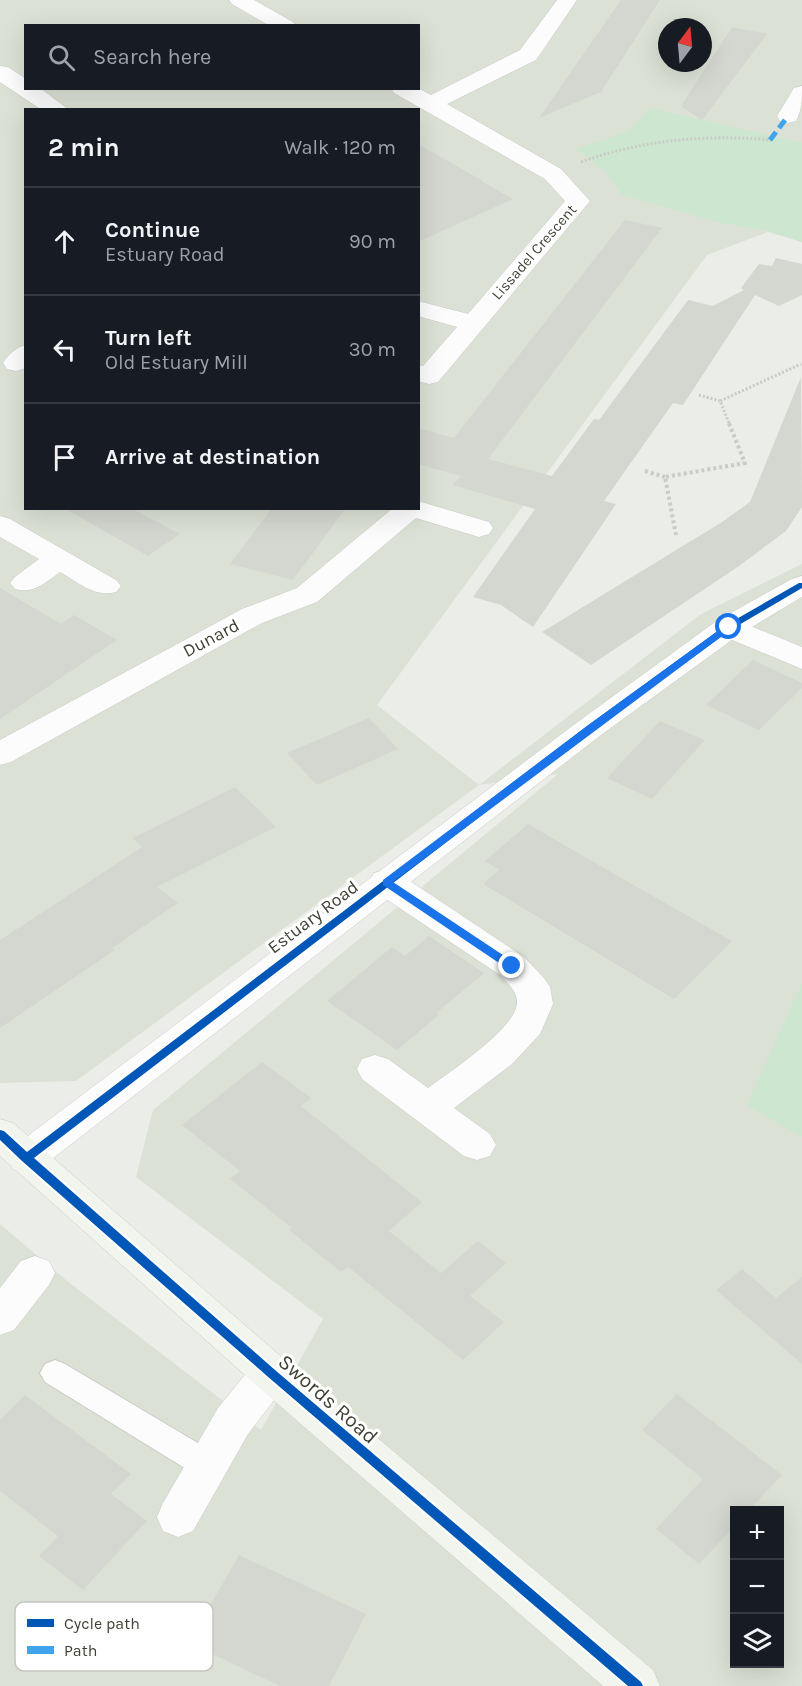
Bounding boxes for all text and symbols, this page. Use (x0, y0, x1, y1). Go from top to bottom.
north arrow (658, 18, 712, 72)
search box (24, 24, 420, 90)
icon: search (45, 41, 78, 74)
text: Search here (93, 44, 211, 70)
text: 2 min (48, 132, 120, 163)
text: Walk · 120 m (284, 136, 396, 159)
street label: Lissadel Crescent (488, 200, 580, 303)
text: Continue (105, 217, 200, 243)
icon: ahead (48, 225, 81, 258)
text: 90 m (349, 230, 396, 253)
text: Estuary Road (105, 243, 225, 266)
text: Turn left (105, 325, 192, 351)
icon: left (48, 333, 81, 366)
text: 30 m (349, 338, 396, 361)
text: Old Estuary Mill (105, 351, 248, 374)
icon: arrive (48, 441, 81, 474)
text: Arrive at destination (105, 444, 320, 470)
route start (715, 613, 741, 639)
street label: Dunard (179, 614, 243, 662)
street label: Estuary Road (263, 876, 363, 958)
route end (498, 952, 524, 978)
street label: Swords Road (273, 1349, 383, 1449)
map controls (730, 1506, 784, 1668)
button: + (730, 1506, 784, 1560)
button: − (730, 1560, 784, 1614)
legend (15, 1602, 213, 1671)
text: Cycle path (64, 1614, 140, 1633)
button: layers (730, 1614, 784, 1668)
text: Path (64, 1641, 97, 1660)

